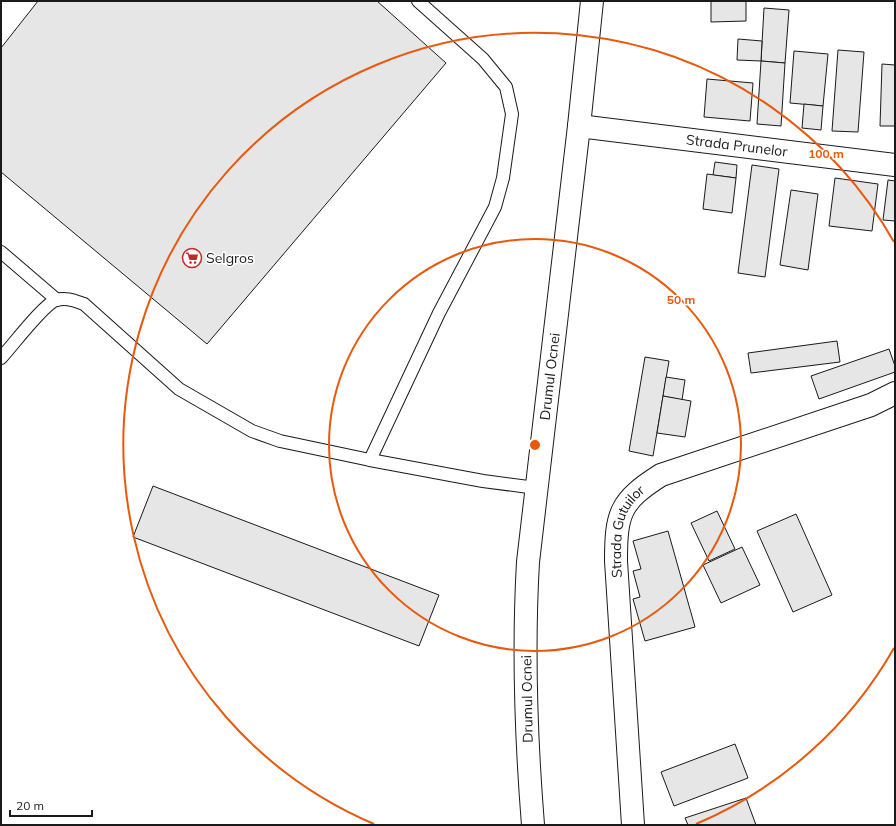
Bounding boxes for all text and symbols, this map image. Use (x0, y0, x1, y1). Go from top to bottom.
street label: Strada Prunelor (685, 130, 789, 161)
text: 100 m (808, 146, 844, 161)
supermarket icon: Selgros (181, 247, 203, 269)
place label: Selgros (206, 249, 254, 267)
text: 50 m (667, 292, 695, 307)
street label: Drumul Ocnei (536, 332, 564, 421)
centre of rings (528, 438, 542, 452)
street label: Strada Gutuilor (607, 480, 649, 578)
street label: Drumul Ocnei (517, 655, 537, 743)
scale bar (10, 792, 92, 818)
text: 20 m (16, 798, 44, 813)

